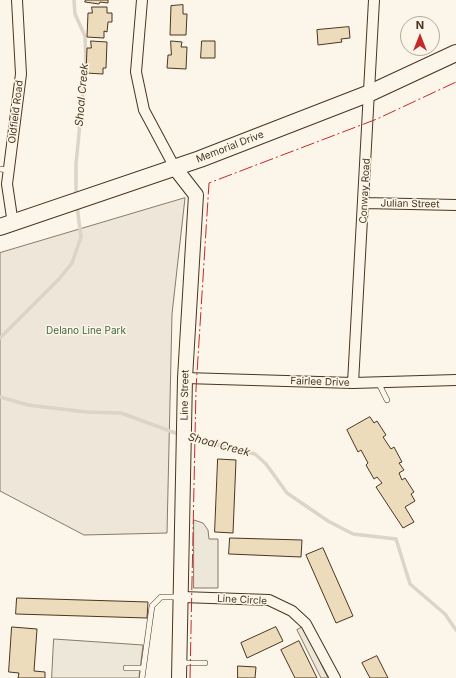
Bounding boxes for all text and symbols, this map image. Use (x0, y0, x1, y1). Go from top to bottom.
north arrow (400, 16, 440, 56)
text: N (416, 18, 424, 32)
water label: Shoal Creek (73, 63, 91, 127)
street label: Oldfield Road (6, 80, 26, 144)
street label: Memorial Drive (194, 129, 266, 165)
street label: Conway Road (357, 158, 373, 224)
street label: Julian Street (380, 197, 440, 211)
park label: Delano Line Park (46, 325, 126, 337)
street label: Line Street (179, 369, 191, 421)
street label: Fairlee Drive (290, 375, 350, 389)
water label: Shoal Creek (187, 430, 251, 460)
street label: Line Circle (217, 593, 267, 607)

